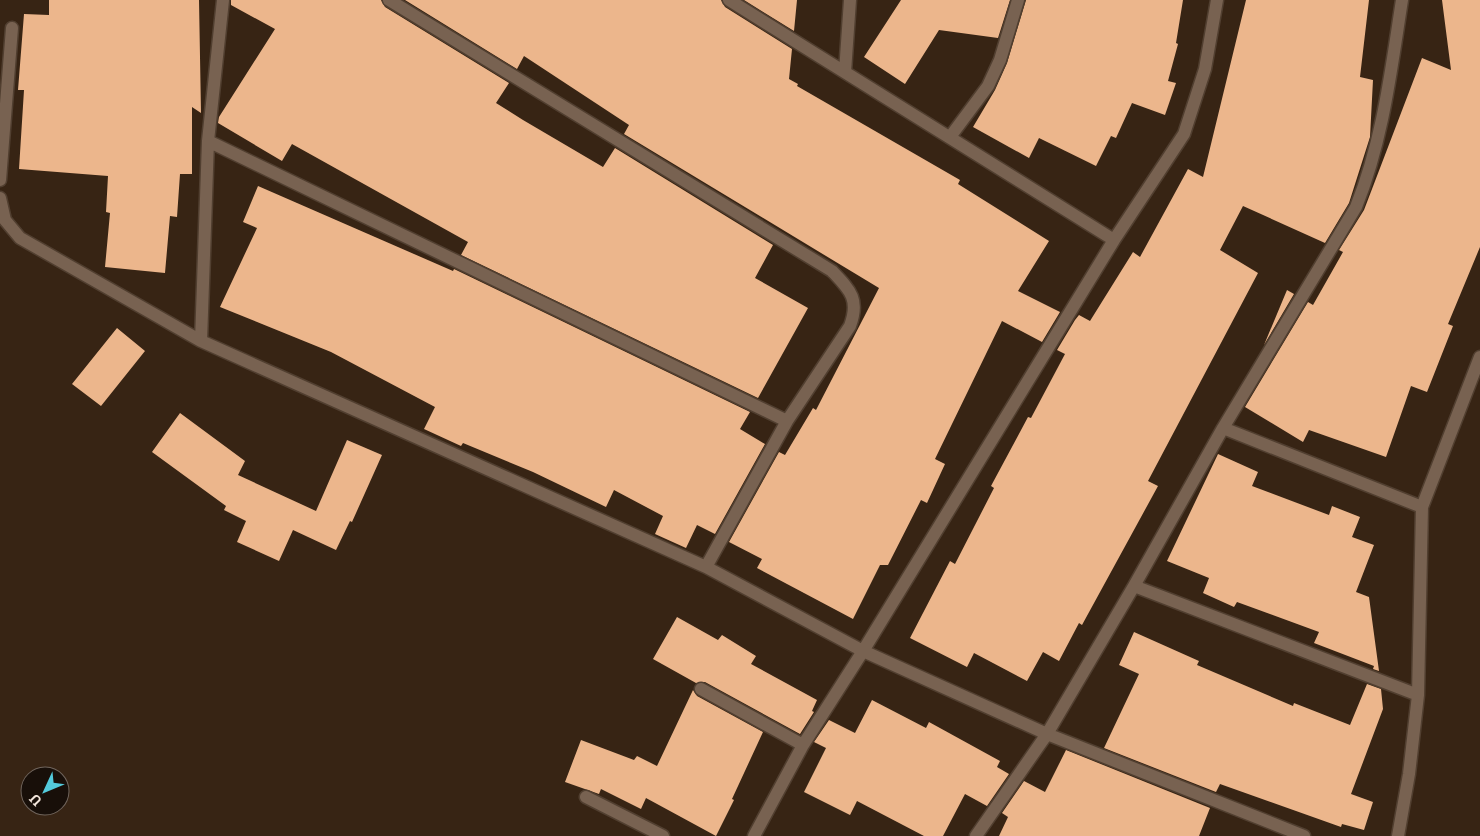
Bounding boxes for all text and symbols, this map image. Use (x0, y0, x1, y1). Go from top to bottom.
north arrow (20, 766, 70, 816)
text: U (26, 790, 46, 809)

